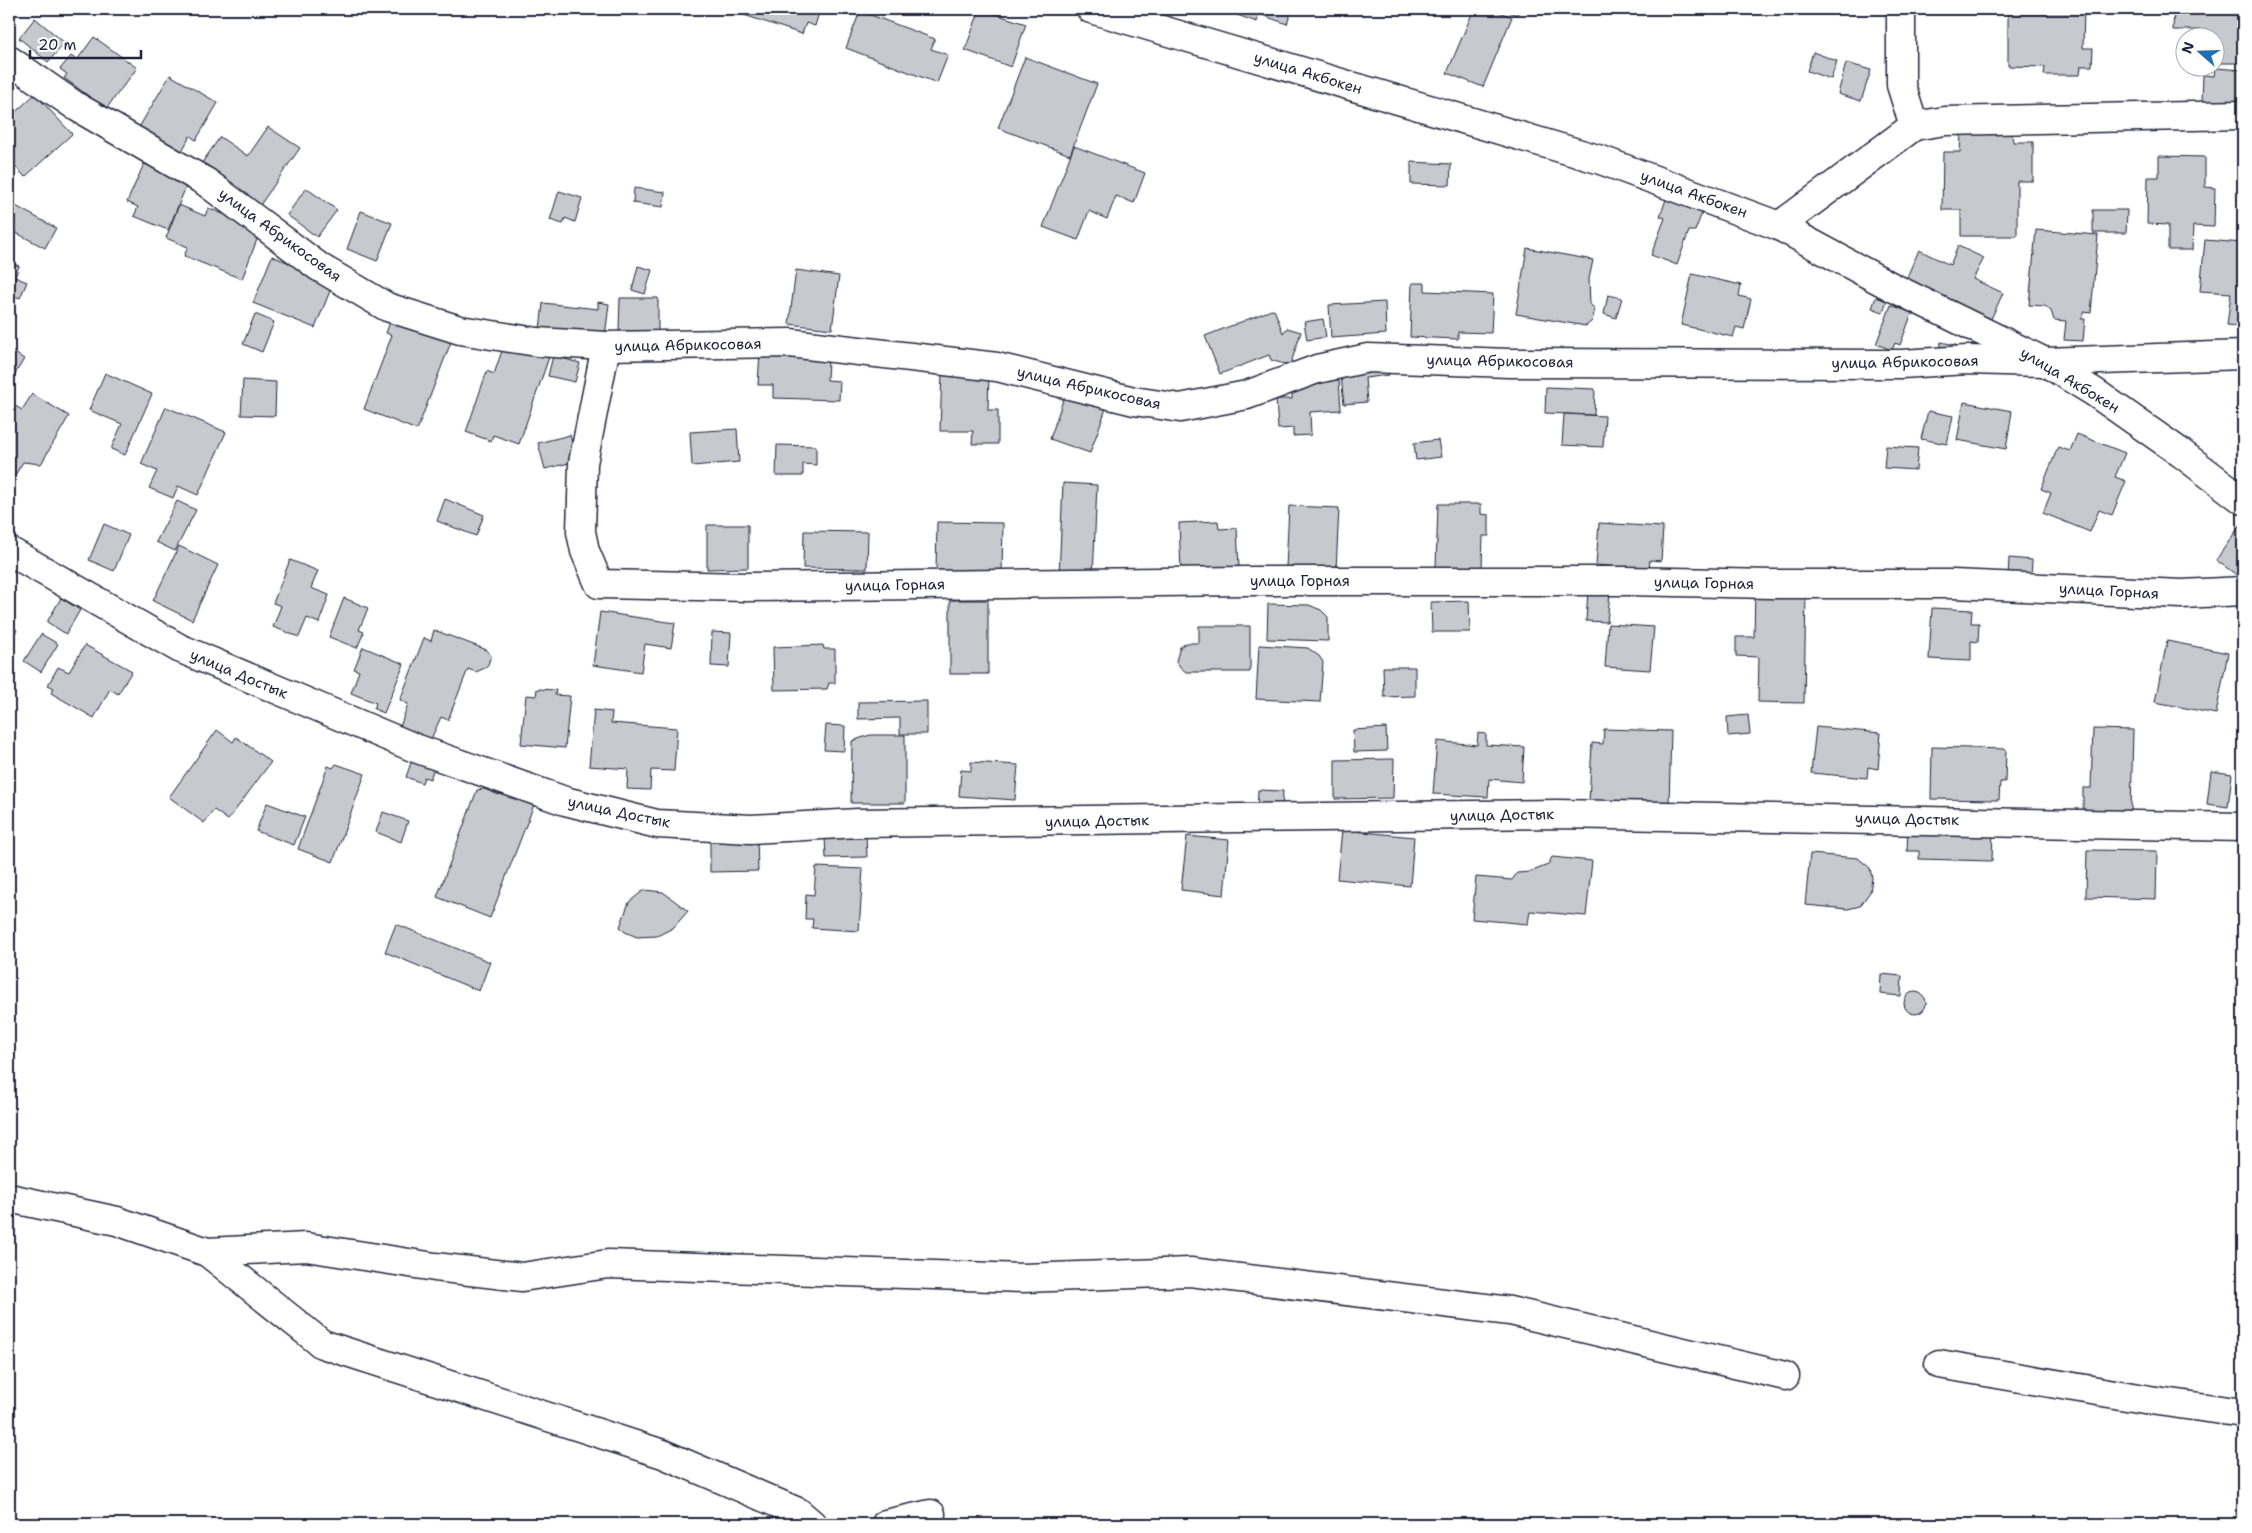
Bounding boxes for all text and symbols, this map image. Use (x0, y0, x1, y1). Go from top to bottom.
scale bar (30, 28, 141, 60)
north arrow (2174, 28, 2224, 78)
text: 20 m (38, 35, 77, 55)
text: N (2177, 39, 2198, 56)
street label: улица Акбокен (1251, 47, 1365, 99)
street label: улица Акбокен (1638, 165, 1750, 223)
street label: улица Абрикосовая (215, 184, 345, 286)
street label: улица Абрикосовая (614, 334, 762, 356)
street label: улица Акбокен (2017, 343, 2123, 417)
street label: улица Абрикосовая (1426, 350, 1574, 372)
street label: улица Абрикосовая (1831, 351, 1979, 373)
street label: улица Абрикосовая (1015, 362, 1163, 414)
street label: улица Горная (1250, 571, 1350, 591)
street label: улица Горная (1654, 572, 1754, 594)
street label: улица Горная (845, 574, 945, 596)
street label: улица Горная (2058, 578, 2160, 604)
street label: улица Достык (187, 644, 291, 704)
street label: улица Достык (566, 791, 672, 833)
street label: улица Достык (1450, 804, 1554, 826)
street label: улица Достык (1855, 808, 1959, 830)
street label: улица Достык (1045, 810, 1149, 832)

